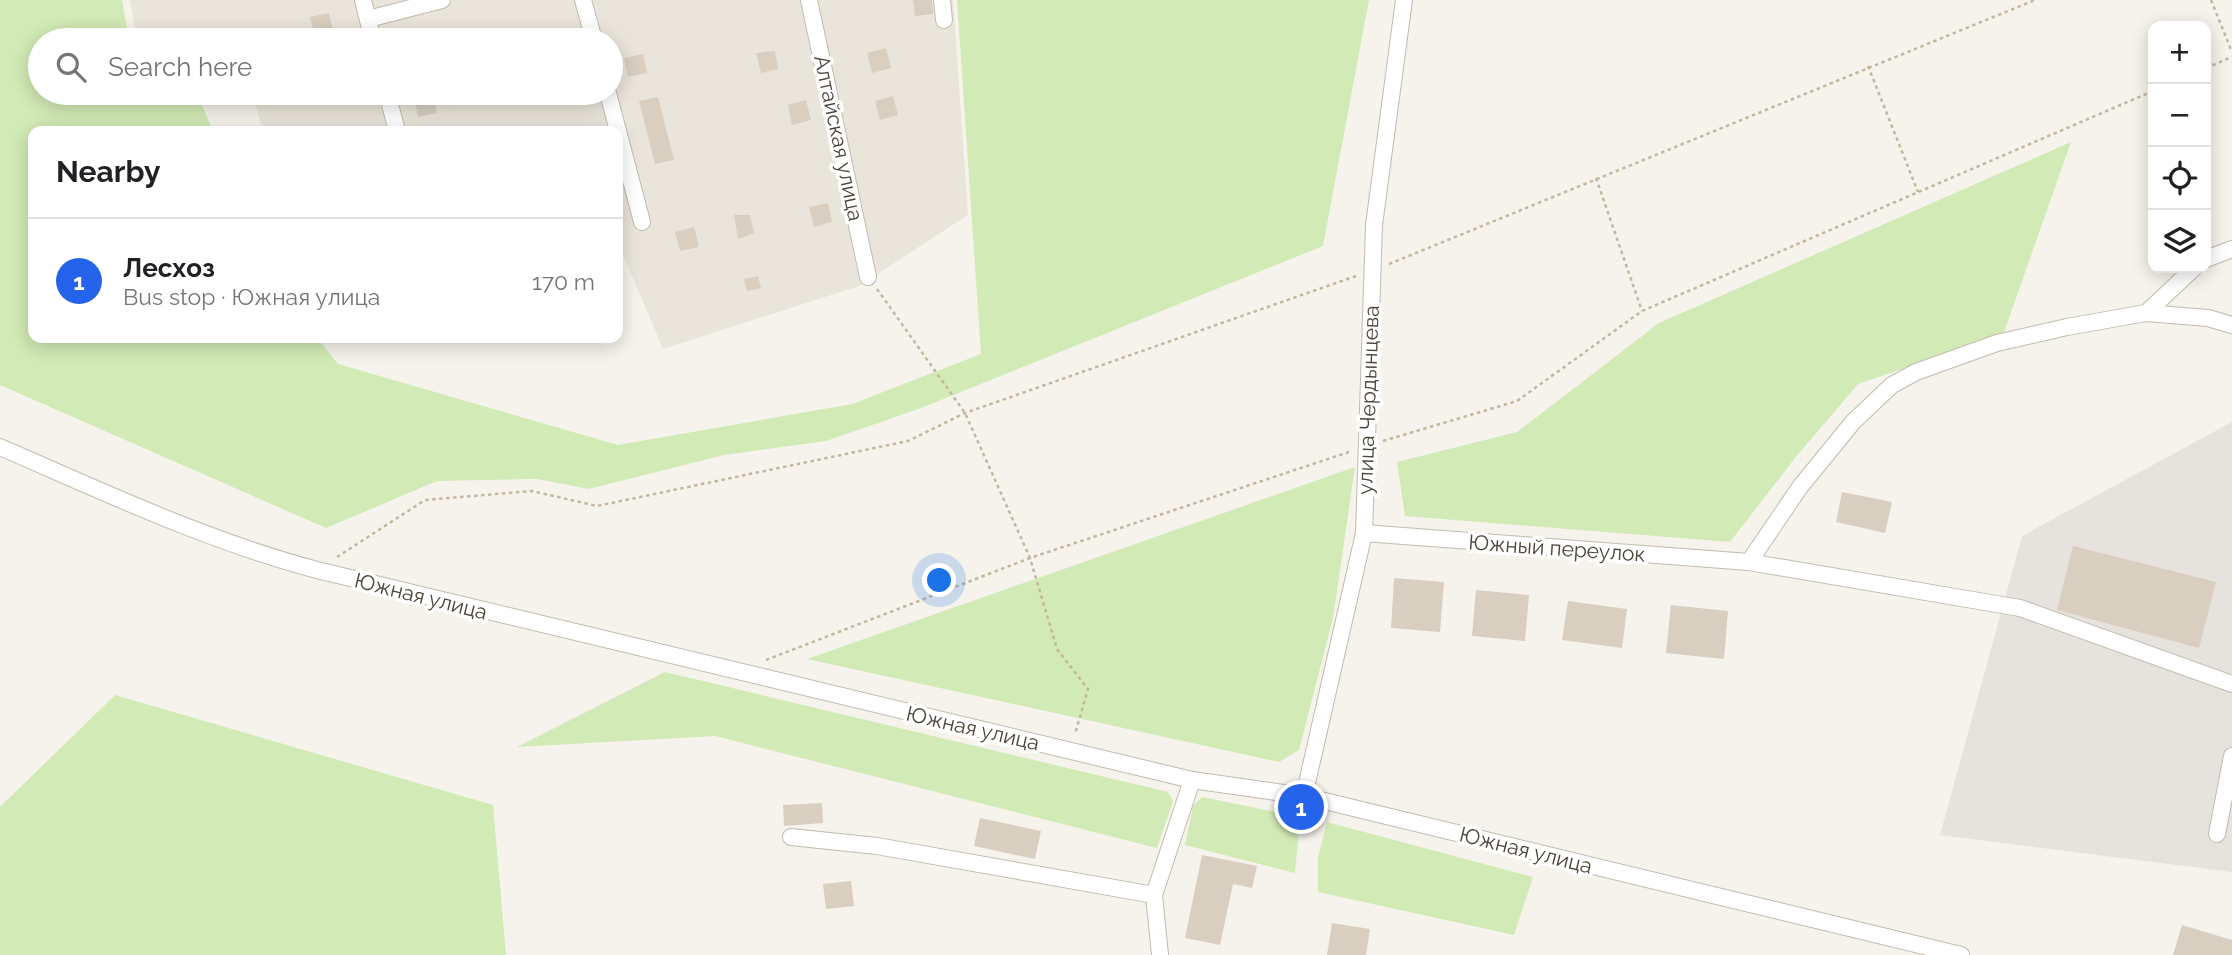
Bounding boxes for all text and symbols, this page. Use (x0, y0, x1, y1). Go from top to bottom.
map controls (2148, 21, 2211, 273)
button: + (2148, 21, 2211, 84)
search box (28, 28, 623, 105)
icon: search (52, 48, 90, 86)
text: Search here (108, 52, 252, 82)
street label: Алтайская улица (809, 53, 869, 223)
button: − (2148, 84, 2211, 147)
button: locate (2148, 147, 2211, 210)
text: Nearby (56, 154, 160, 189)
button: layers (2148, 210, 2211, 273)
text: Лесхоз (123, 253, 215, 283)
text: 1 (73, 268, 85, 295)
text: 170 m (532, 268, 595, 295)
text: Bus stop · Южная улица (123, 283, 380, 310)
street label: улица Чердынцева (1352, 305, 1384, 495)
street label: Южный переулок (1468, 529, 1646, 567)
your location (922, 563, 956, 597)
street label: Южная улица (352, 567, 490, 625)
street label: Южная улица (904, 701, 1042, 755)
pin: 1 (1278, 781, 1324, 833)
street label: Южная улица (1457, 821, 1595, 879)

